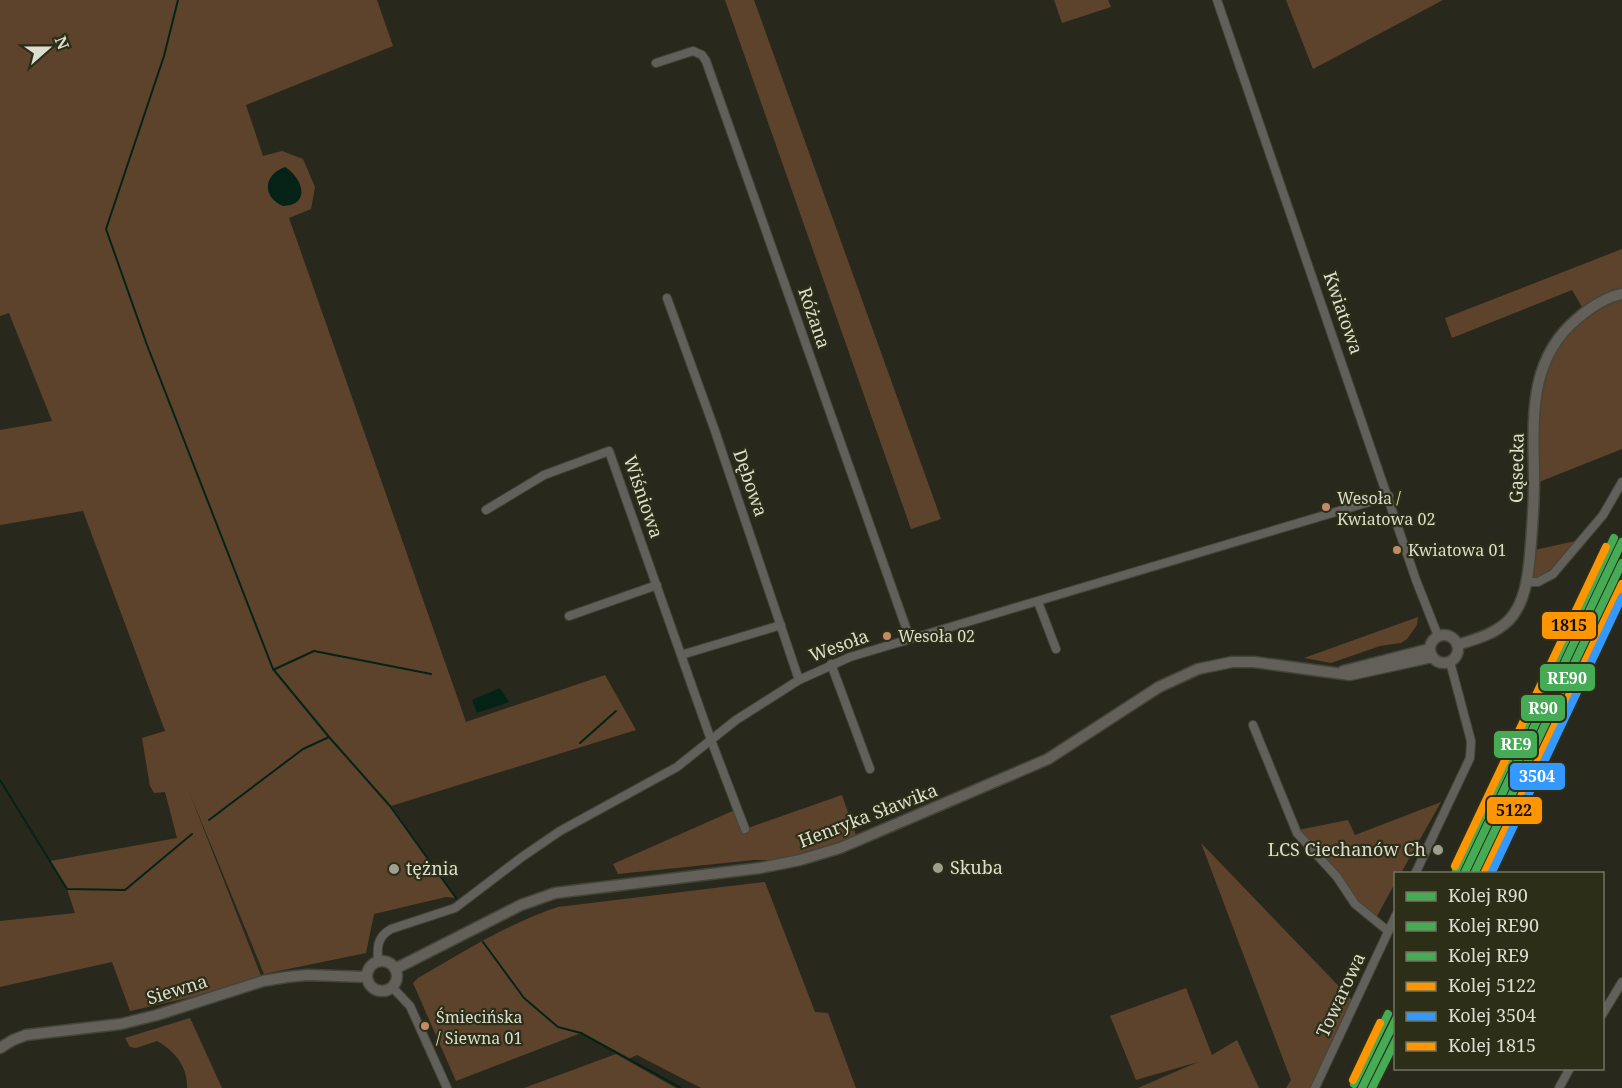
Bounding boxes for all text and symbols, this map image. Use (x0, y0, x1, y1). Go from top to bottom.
north arrow (18, 18, 78, 78)
text: N (49, 33, 75, 53)
street label: Kwiatowa (1319, 268, 1369, 357)
street label: Różana (793, 284, 837, 351)
street label: Gąsecka (1503, 433, 1529, 503)
street label: Dębowa (728, 446, 774, 520)
street label: Wiśniowa (619, 452, 669, 541)
place label: Wesoła / Kwiatowa 02 (1337, 487, 1435, 530)
marker: Wesoła / Kwiatowa 02 (1320, 501, 1332, 513)
place label: Kwiatowa 01 (1408, 539, 1506, 561)
marker: Kwiatowa 01 (1391, 544, 1403, 556)
line badge: 1815 (1541, 611, 1597, 640)
text: 1815 (1551, 614, 1587, 636)
street label: Wesoła (805, 623, 872, 667)
place label: Wesoła 02 (898, 625, 975, 647)
marker: Wesoła 02 (881, 630, 893, 642)
line badge: RE90 (1539, 663, 1596, 692)
text: RE90 (1547, 667, 1587, 689)
line badge: R90 (1520, 694, 1566, 722)
text: R90 (1528, 697, 1558, 719)
line badge: RE9 (1493, 730, 1538, 759)
text: RE9 (1501, 733, 1531, 755)
line badge: 3504 (1509, 762, 1566, 791)
text: 3504 (1519, 765, 1555, 787)
street label: Henryka Sławika (795, 777, 941, 853)
line badge: 5122 (1486, 796, 1543, 825)
text: 5122 (1496, 799, 1532, 821)
place label: LCS Ciechanów Ch (1268, 837, 1426, 861)
marker: LCS Ciechanów Ch (1431, 843, 1445, 857)
place label: Skuba (950, 855, 1003, 879)
place label: tężnia (406, 856, 459, 880)
marker: Skuba (931, 861, 945, 875)
marker: tężnia (387, 862, 401, 876)
legend (1394, 872, 1604, 1070)
text: Kolej R90 (1448, 883, 1528, 907)
text: Kolej RE90 (1448, 913, 1539, 937)
text: Kolej RE9 (1448, 943, 1529, 967)
street label: Towarowa (1310, 948, 1370, 1041)
street label: Siewna (143, 968, 210, 1010)
text: Kolej 5122 (1448, 973, 1536, 997)
text: Kolej 3504 (1448, 1003, 1536, 1027)
place label: Śmiecińska / Siewna 01 (436, 1006, 522, 1049)
marker: Śmiecińska / Siewna 01 (419, 1020, 431, 1032)
text: Kolej 1815 (1448, 1033, 1536, 1057)

